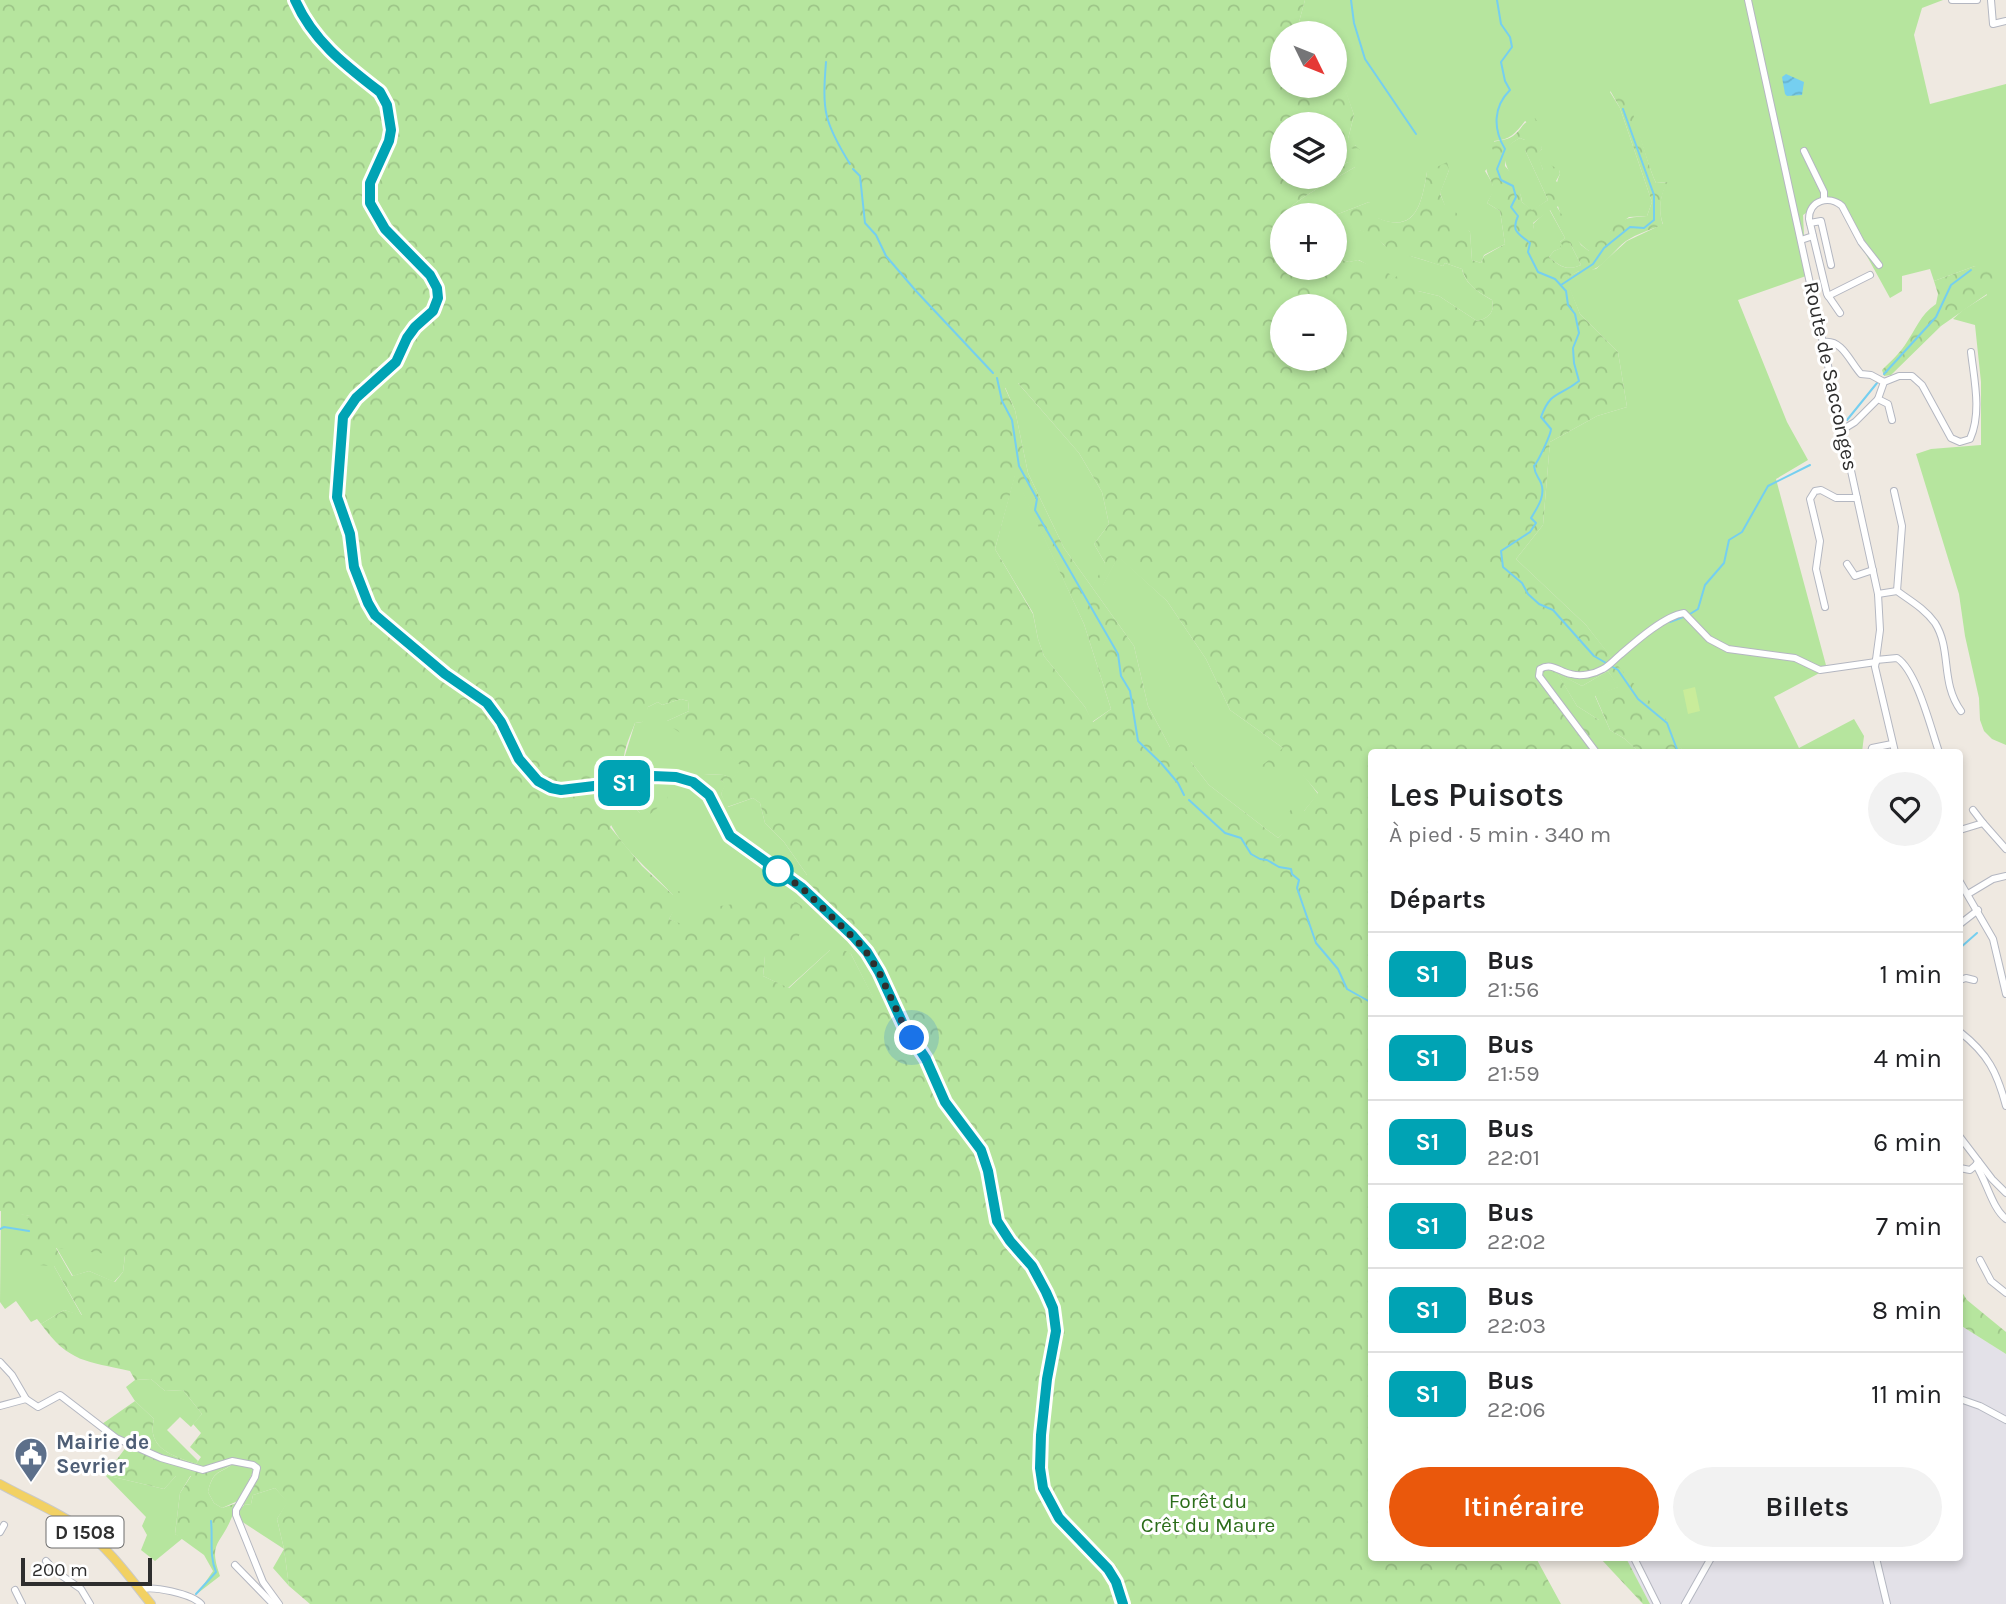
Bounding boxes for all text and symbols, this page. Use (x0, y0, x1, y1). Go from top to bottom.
north arrow (1270, 21, 1348, 98)
map controls (1270, 21, 1347, 371)
button: layers (1270, 112, 1347, 189)
button: + (1270, 203, 1347, 280)
street label: Route de Sacconges (1799, 279, 1863, 473)
button: − (1270, 294, 1347, 371)
line badge: S1 (592, 760, 656, 806)
text: S1 (612, 769, 636, 797)
button: heart (1868, 772, 1942, 846)
text: Les Puisots (1389, 776, 1564, 814)
text: À pied · 5 min · 340 m (1389, 821, 1611, 848)
unlabelled marker (763, 856, 793, 886)
text: Départs (1389, 884, 1486, 915)
text: Bus (1487, 945, 1534, 976)
text: 1 min (1879, 959, 1942, 990)
text: S1 (1416, 960, 1439, 988)
text: 21:56 (1487, 976, 1539, 1003)
your location (894, 1020, 929, 1055)
text: Bus (1487, 1029, 1534, 1060)
text: 4 min (1874, 1043, 1942, 1074)
text: S1 (1416, 1044, 1439, 1072)
text: 21:59 (1487, 1060, 1540, 1087)
text: Bus (1487, 1113, 1534, 1144)
text: 6 min (1873, 1127, 1942, 1158)
text: S1 (1416, 1128, 1439, 1156)
text: 22:01 (1487, 1144, 1540, 1171)
text: Bus (1487, 1197, 1534, 1228)
text: 7 min (1876, 1211, 1942, 1242)
text: S1 (1416, 1212, 1439, 1240)
text: 22:02 (1487, 1228, 1546, 1255)
text: Bus (1487, 1281, 1534, 1312)
text: 8 min (1872, 1295, 1942, 1326)
text: S1 (1416, 1296, 1439, 1324)
text: 22:03 (1487, 1312, 1546, 1339)
text: Bus (1487, 1365, 1534, 1396)
text: 11 min (1871, 1379, 1942, 1410)
text: S1 (1416, 1380, 1439, 1408)
text: 22:06 (1487, 1396, 1546, 1423)
place label: Mairie de Sevrier (56, 1430, 149, 1478)
public building icon: Mairie de Sevrier (12, 1435, 50, 1484)
button: Itinéraire (1389, 1467, 1659, 1547)
button: Billets (1673, 1467, 1942, 1547)
park label: Forêt du Crêt du Maure (1141, 1489, 1275, 1537)
road number: D 1508 (46, 1516, 124, 1548)
scale bar (21, 1555, 152, 1587)
text: 200 m (32, 1559, 88, 1581)

